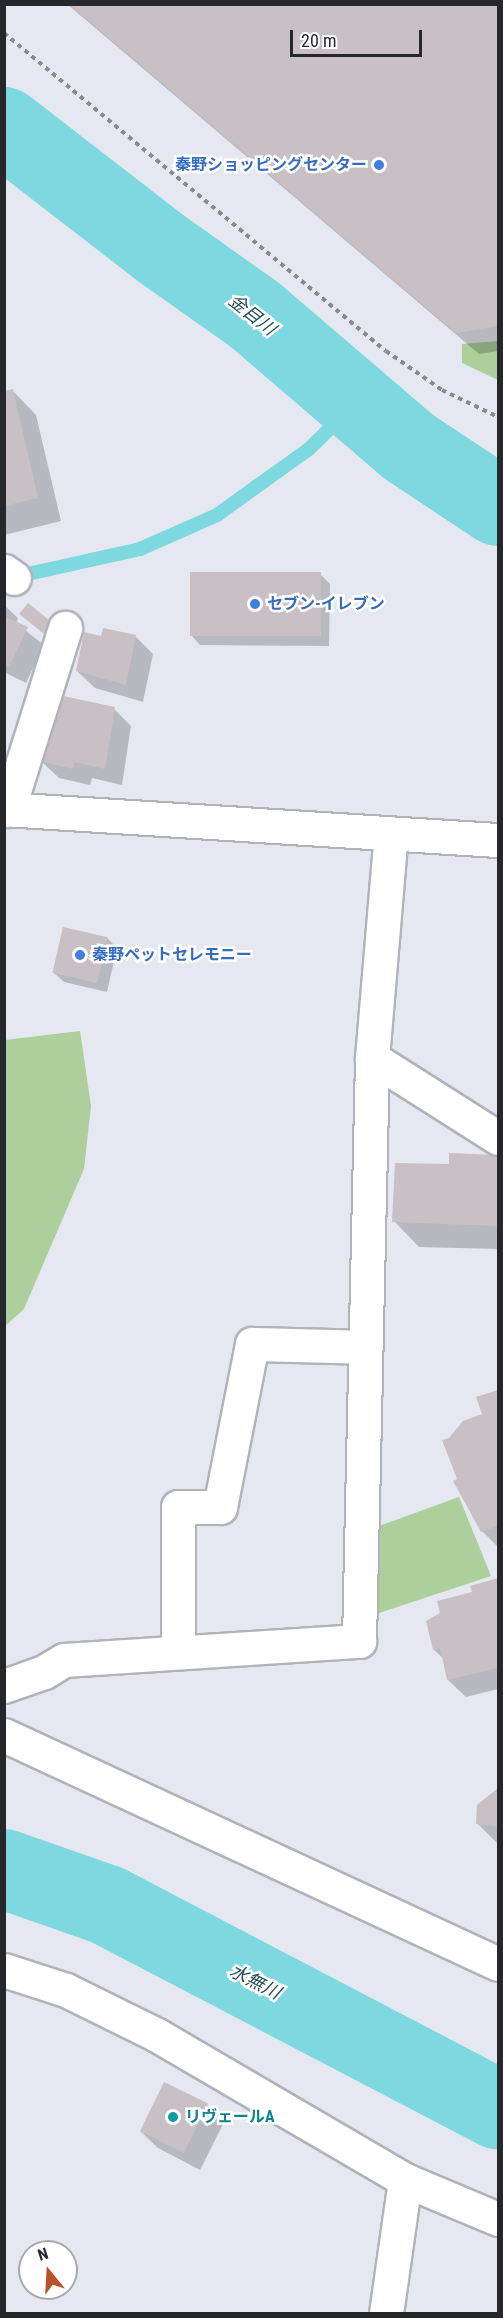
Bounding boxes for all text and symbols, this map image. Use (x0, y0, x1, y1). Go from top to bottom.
scale bar (293, 18, 425, 56)
text: 20 m (301, 30, 336, 51)
place label: 秦野ショッピングセンター (175, 155, 367, 175)
marker: 秦野ショッピングセンター (372, 158, 386, 172)
water label: 金目川 (224, 290, 280, 340)
place label: セブン-イレブン (267, 594, 385, 614)
marker: セブン-イレブン (248, 597, 262, 611)
place label: 秦野ペットセレモニー (92, 945, 252, 965)
marker: 秦野ペットセレモニー (73, 948, 87, 962)
water label: 水無川 (226, 1960, 284, 2004)
place label: リヴェールA (185, 2107, 275, 2127)
marker: リヴェールA (166, 2110, 180, 2124)
north arrow (18, 2240, 78, 2300)
text: N (35, 2244, 50, 2265)

